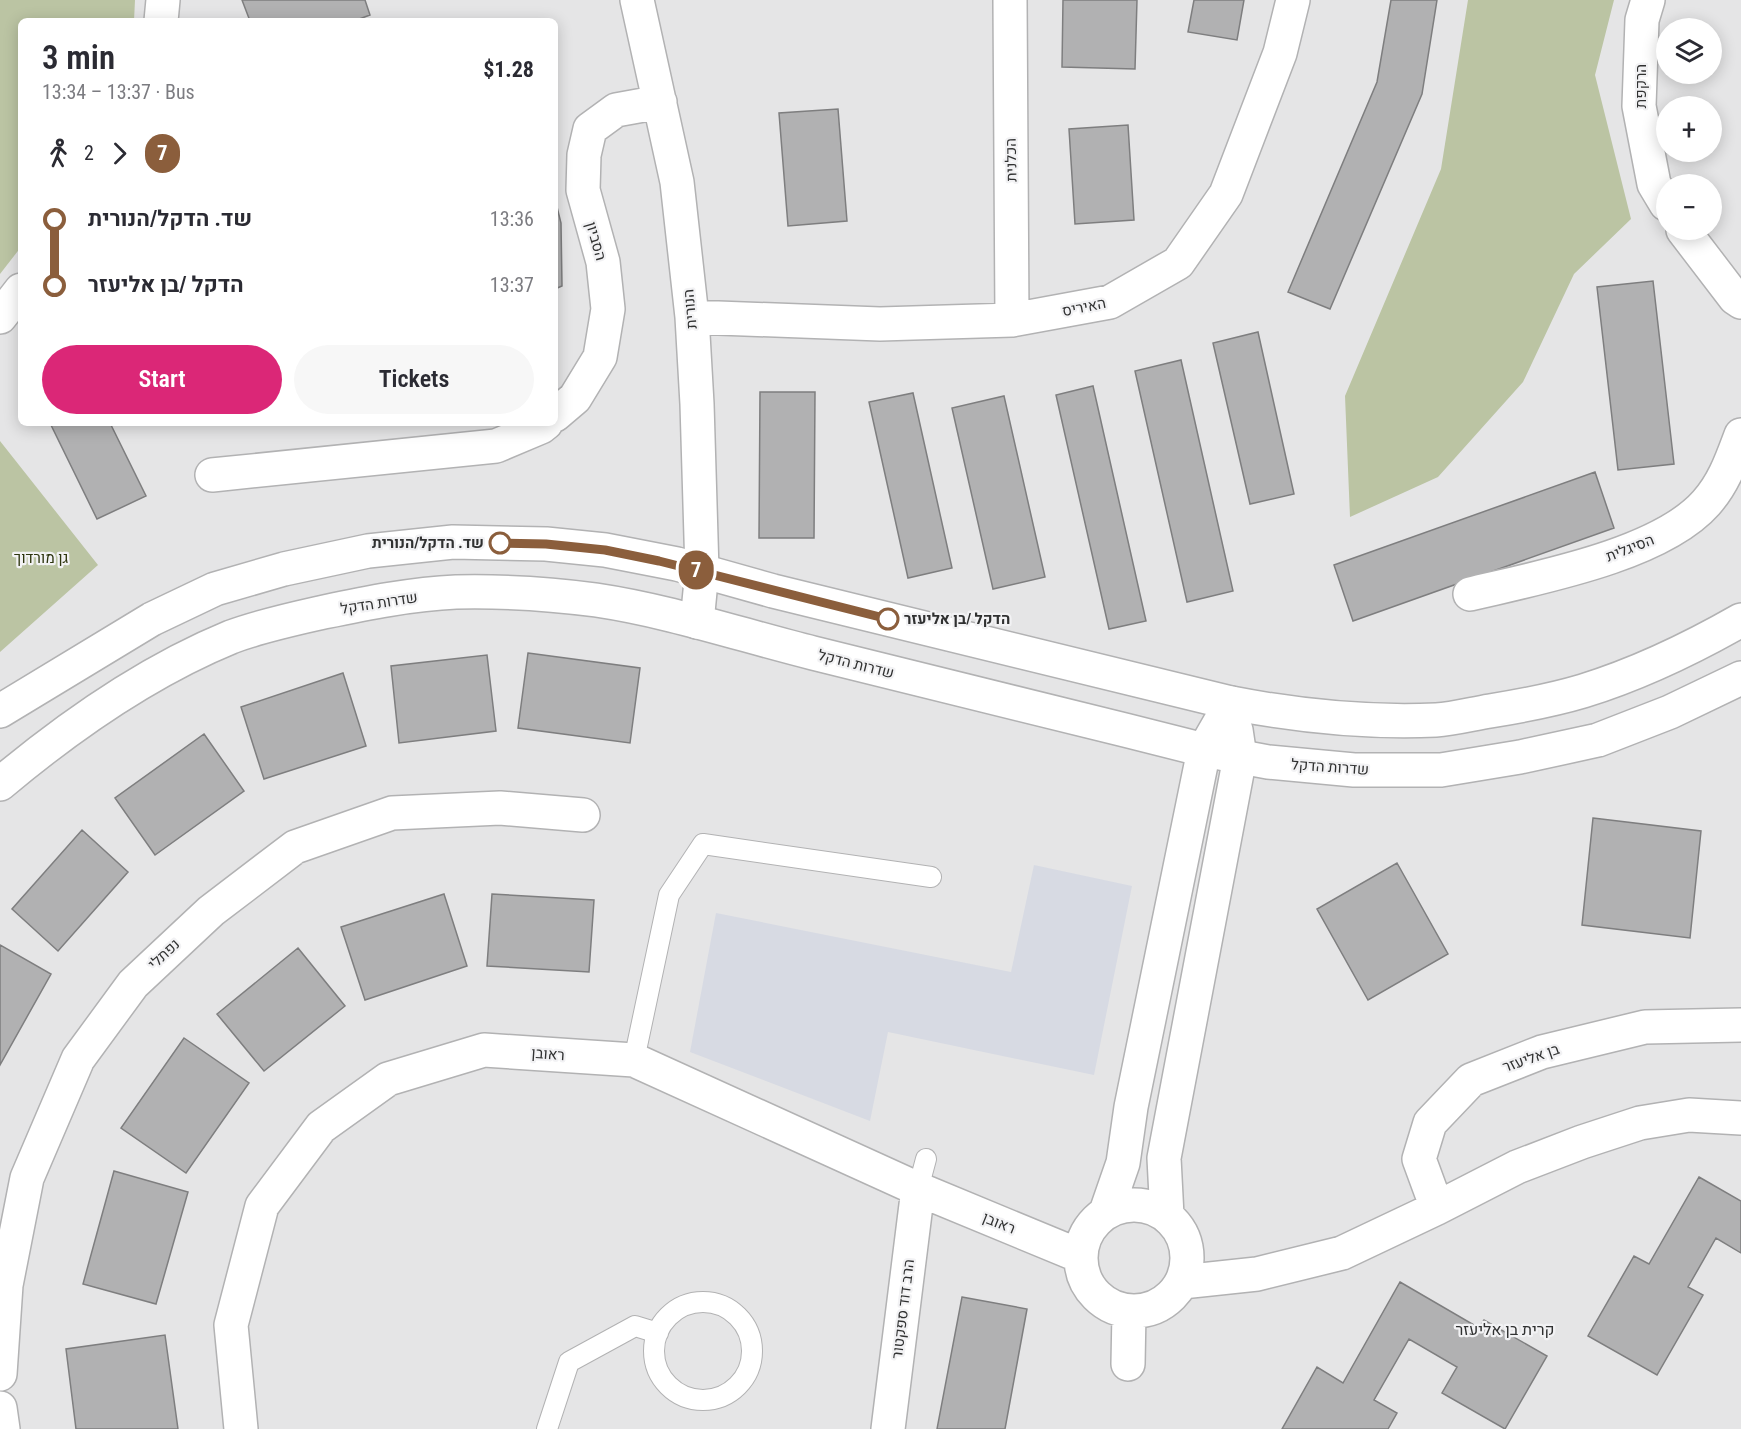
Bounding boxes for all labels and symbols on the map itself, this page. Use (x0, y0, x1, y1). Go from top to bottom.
street label: הרקפת (1632, 64, 1650, 108)
street label: הכלנית (1002, 138, 1020, 182)
street label: הסביון (582, 220, 610, 262)
street label: הנורית (679, 288, 701, 330)
street label: האיריס (1060, 294, 1108, 320)
street label: הסיגלית (1603, 531, 1657, 565)
marker: שד. הדקל/הנורית (489, 532, 511, 554)
place label: שד. הדקל/הנורית (372, 534, 484, 552)
park label: גן מורדוך (14, 549, 68, 567)
line badge: 7 (676, 550, 716, 590)
street label: שדרות הדקל (339, 588, 419, 618)
marker: הדקל /בן אליעזר (877, 608, 899, 630)
place label: הדקל /בן אליעזר (904, 610, 1010, 628)
street label: שדרות הדקל (816, 646, 896, 682)
street label: שדרות הדקל (1290, 755, 1370, 779)
street label: נפתלי (145, 935, 183, 973)
street label: בן אליעזר (1500, 1040, 1562, 1076)
street label: ראובן (531, 1044, 565, 1064)
street label: ראובן (980, 1208, 1018, 1238)
street label: הרב דוד ספקטור (888, 1258, 918, 1360)
district label: קרית בן אליעזר (1455, 1320, 1555, 1339)

